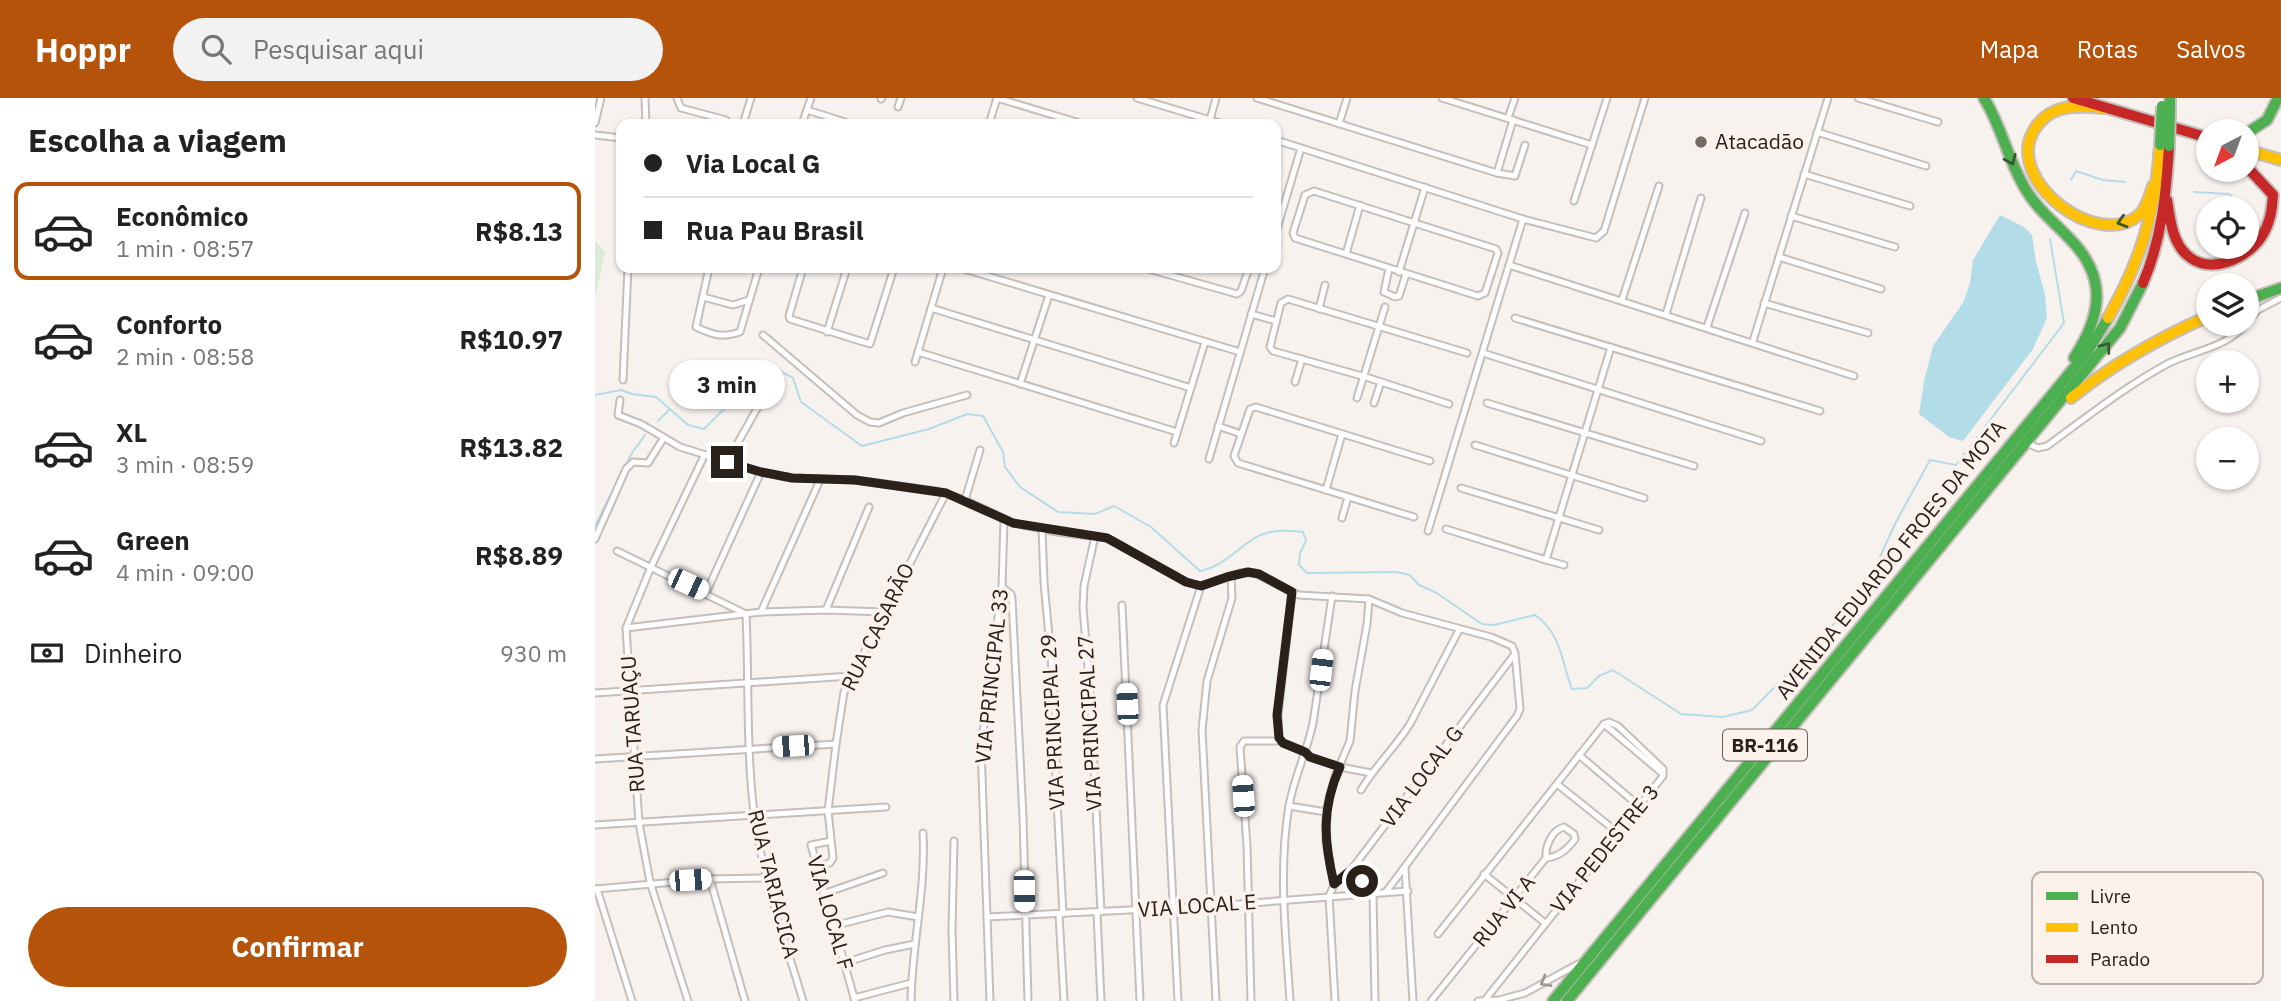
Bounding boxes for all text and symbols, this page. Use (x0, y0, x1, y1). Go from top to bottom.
search box (173, 18, 663, 81)
text: Hoppr (35, 28, 131, 71)
icon: search (197, 30, 235, 68)
text: Pesquisar aqui (253, 32, 424, 66)
text: Mapa (1980, 33, 2039, 65)
text: Rotas (2077, 33, 2138, 65)
text: Salvos (2176, 33, 2246, 65)
text: Escolha a viagem (28, 119, 287, 161)
north arrow (2196, 119, 2259, 182)
map controls (2196, 119, 2259, 490)
place label: Atacadão (1715, 127, 1804, 155)
marker: Atacadão (1693, 134, 1709, 150)
text: Via Local G (686, 146, 820, 180)
one-way arrow (2003, 153, 2017, 166)
button: locate (2196, 196, 2259, 259)
text: Econômico (116, 199, 248, 233)
icon: car (32, 200, 95, 263)
text: Rua Pau Brasil (686, 213, 864, 247)
text: R$8.13 (475, 214, 563, 248)
one-way arrow (2116, 214, 2128, 229)
text: 1 min · 08:57 (116, 233, 254, 263)
button: layers (2196, 273, 2259, 336)
text: Conforto (116, 307, 222, 341)
icon: car (32, 308, 95, 371)
text: R$10.97 (459, 322, 563, 356)
text: 2 min · 08:58 (116, 341, 254, 371)
one-way arrow (2098, 342, 2111, 354)
button: + (2196, 350, 2259, 413)
callout: 3 min (669, 360, 785, 410)
text: 3 min (697, 369, 757, 399)
street label: AVENIDA EDUARDO FROES DA MOTA (1769, 414, 2012, 705)
text: XL (116, 415, 147, 449)
icon: car (32, 416, 95, 479)
button: − (2196, 427, 2259, 490)
text: R$13.82 (459, 430, 563, 464)
route end (711, 446, 743, 478)
text: 3 min · 08:59 (116, 449, 254, 479)
text: Green (116, 523, 190, 557)
icon: car (32, 524, 95, 587)
text: R$8.89 (475, 538, 563, 572)
text: 4 min · 09:00 (116, 557, 254, 587)
street label: RUA CASARÃO (834, 558, 920, 695)
car (665, 566, 712, 602)
street label: VIA PRINCIPAL 33 (968, 587, 1014, 765)
street label: VIA PRINCIPAL 29 (1033, 633, 1071, 811)
icon: cash (28, 634, 66, 672)
street label: VIA PRINCIPAL 27 (1070, 634, 1108, 812)
text: Dinheiro (84, 636, 182, 670)
text: 930 m (500, 638, 567, 668)
car (1309, 648, 1334, 692)
street label: RUA TARUAÇU (613, 655, 651, 794)
car (1116, 682, 1139, 726)
street label: VIA LOCAL G (1374, 720, 1469, 833)
road number: BR-116 (1723, 730, 1807, 760)
car (772, 734, 815, 758)
car (1232, 774, 1255, 818)
street label: VIA PEDESTRE 3 (1544, 778, 1665, 919)
street label: RUA TARIACICA (742, 806, 806, 961)
street label: VIA LOCAL F (801, 852, 861, 973)
route start (1346, 865, 1378, 897)
car (669, 868, 712, 892)
street label: RUA VI A (1466, 868, 1541, 952)
car (1014, 870, 1035, 912)
legend (2032, 872, 2263, 984)
text: Livre (2090, 884, 2131, 908)
street label: VIA LOCAL E (1137, 887, 1257, 923)
button: Confirmar (28, 907, 567, 987)
text: Lento (2090, 915, 2138, 939)
text: Parado (2090, 947, 2150, 971)
one-way arrow (1540, 974, 1553, 987)

